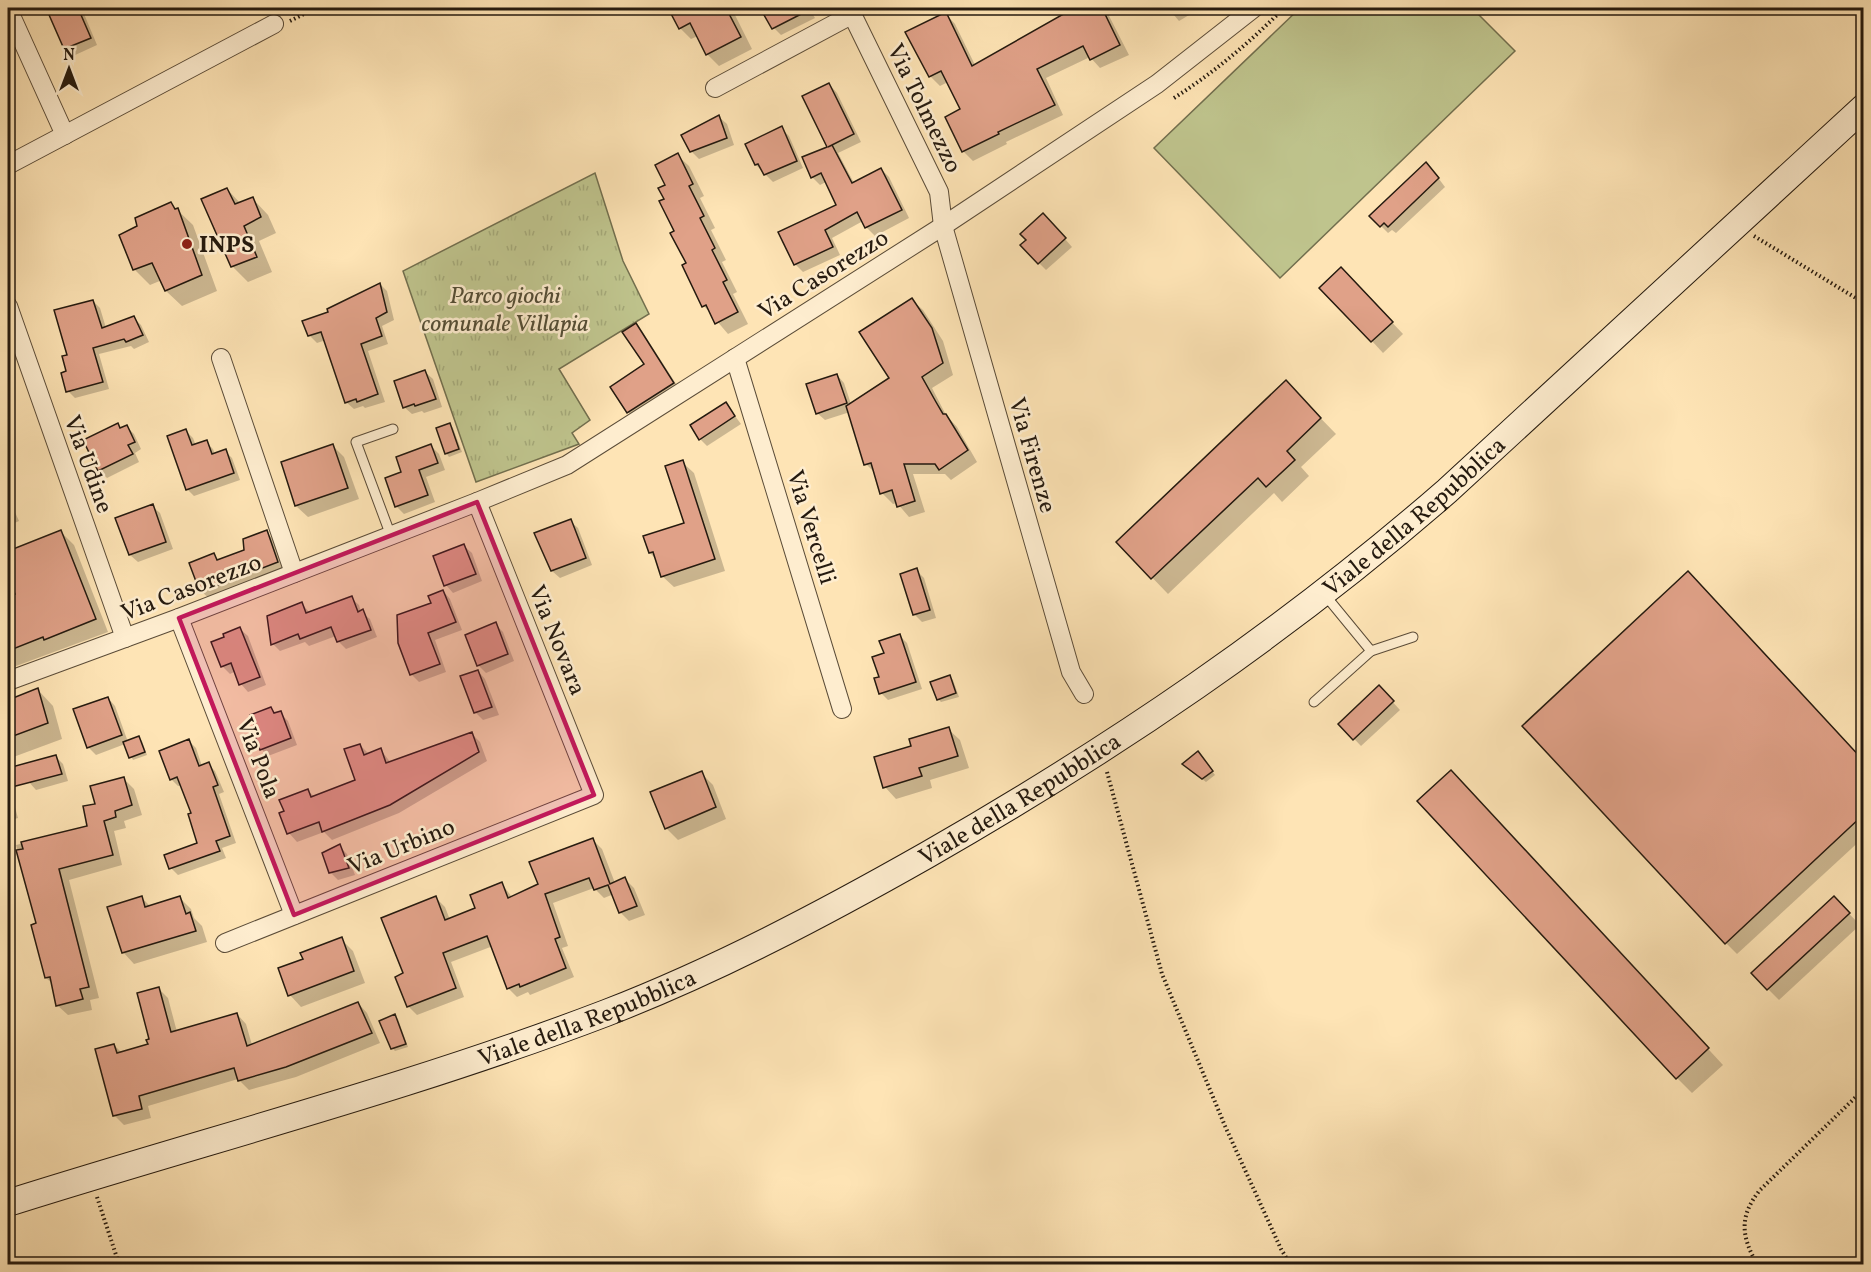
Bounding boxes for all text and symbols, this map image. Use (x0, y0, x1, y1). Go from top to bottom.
north arrow (39, 39, 99, 99)
street label: Via Tolmezzo (877, 39, 969, 179)
text: N (63, 45, 75, 67)
street label: Via Casorezzo (752, 222, 896, 329)
place label: INPS (199, 229, 254, 263)
marker: INPS (180, 237, 194, 251)
park label: Parco giochi comunale Villapia (421, 280, 589, 342)
street label: Via Firenze (998, 394, 1064, 517)
street label: Via Udine (54, 411, 121, 518)
street label: Viale della Repubblica (1316, 430, 1514, 606)
street label: Via Vercelli (777, 466, 844, 589)
street label: Via Casorezzo (116, 546, 267, 631)
street label: Via Novara (519, 581, 594, 701)
street label: Via Pola (226, 713, 288, 804)
street label: Viale della Repubblica (913, 726, 1129, 875)
street label: Via Urbino (343, 811, 460, 885)
street label: Viale della Repubblica (474, 962, 702, 1077)

